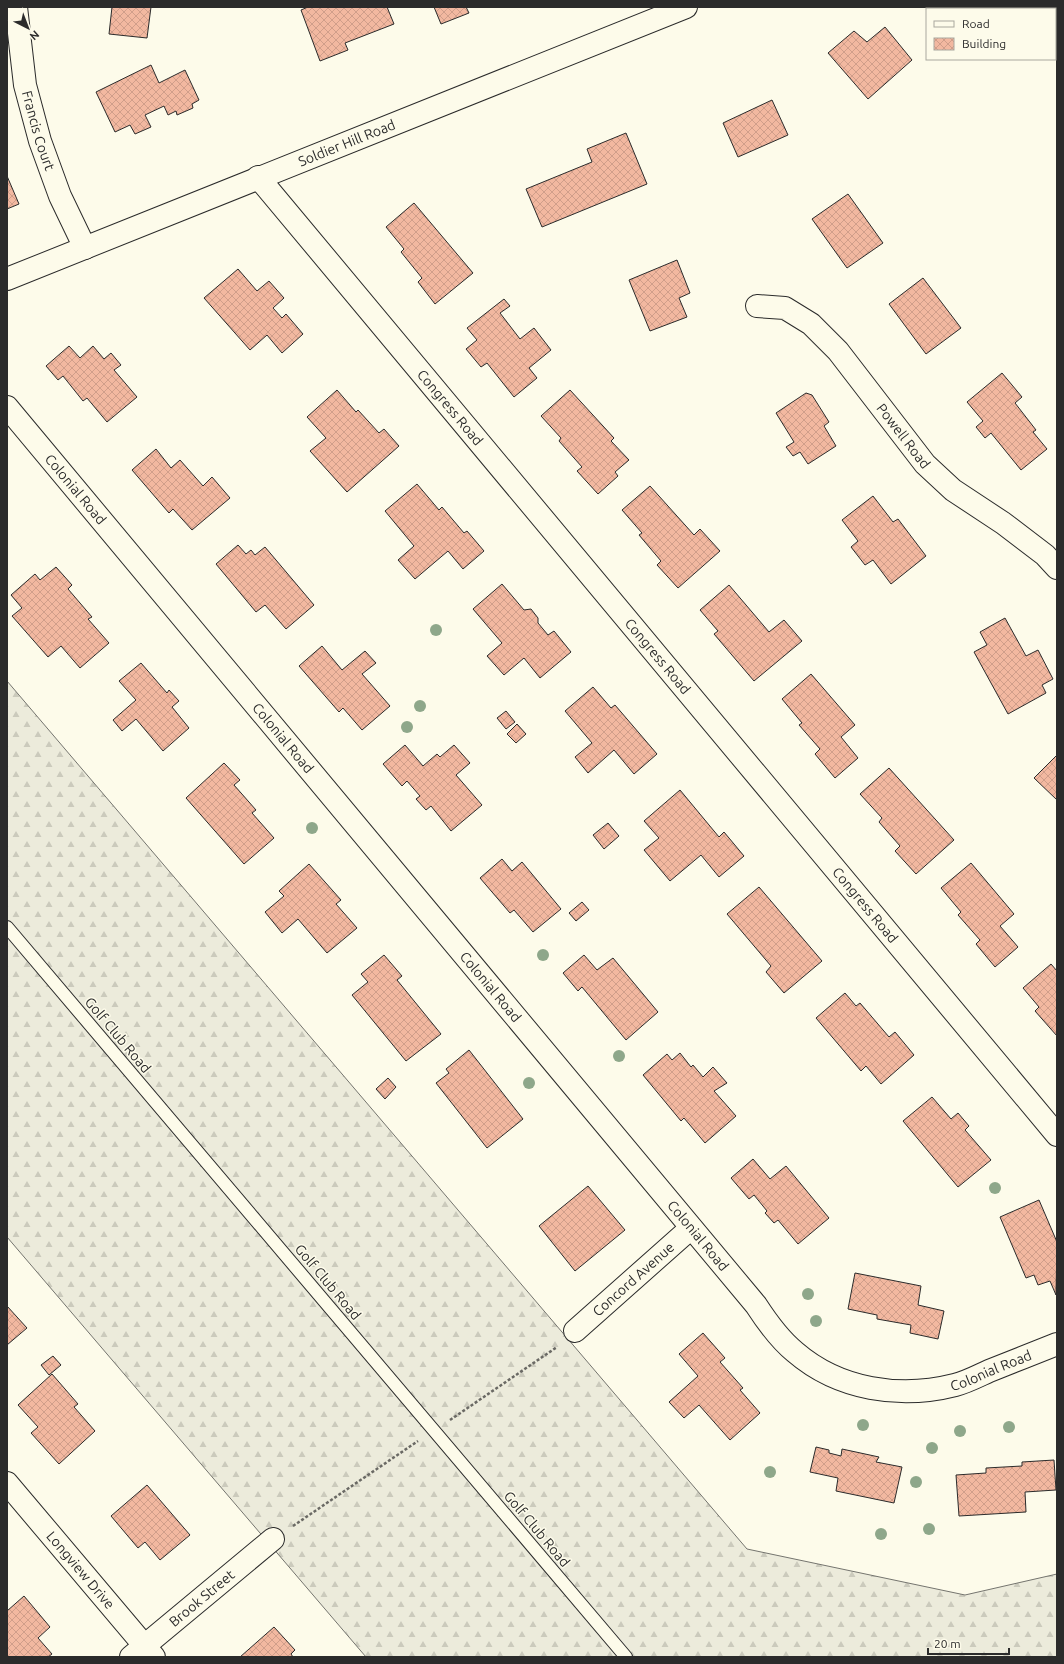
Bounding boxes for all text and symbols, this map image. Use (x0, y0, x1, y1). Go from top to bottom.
north arrow (8, 8, 48, 48)
legend (926, 8, 1056, 60)
text: Road (962, 17, 990, 30)
text: N (28, 28, 42, 43)
text: Building (962, 37, 1006, 50)
street label: Francis Court (19, 89, 58, 173)
street label: Soldier Hill Road (296, 116, 398, 170)
street label: Congress Road (414, 366, 486, 448)
street label: Powell Road (873, 400, 933, 472)
street label: Colonial Road (42, 451, 109, 527)
street label: Congress Road (622, 615, 694, 697)
street label: Colonial Road (249, 700, 317, 776)
street label: Congress Road (829, 864, 901, 946)
street label: Colonial Road (457, 948, 524, 1025)
street label: Golf Club Road (82, 994, 154, 1076)
street label: Colonial Road (664, 1197, 732, 1274)
street label: Concord Avenue (589, 1239, 677, 1320)
street label: Golf Club Road (292, 1241, 364, 1323)
street label: Colonial Road (949, 1347, 1034, 1394)
street label: Golf Club Road (501, 1488, 573, 1570)
street label: Longview Drive (43, 1528, 118, 1612)
street label: Brook Street (166, 1566, 238, 1630)
scale bar (928, 1630, 1009, 1656)
text: 20 m (934, 1637, 961, 1650)

